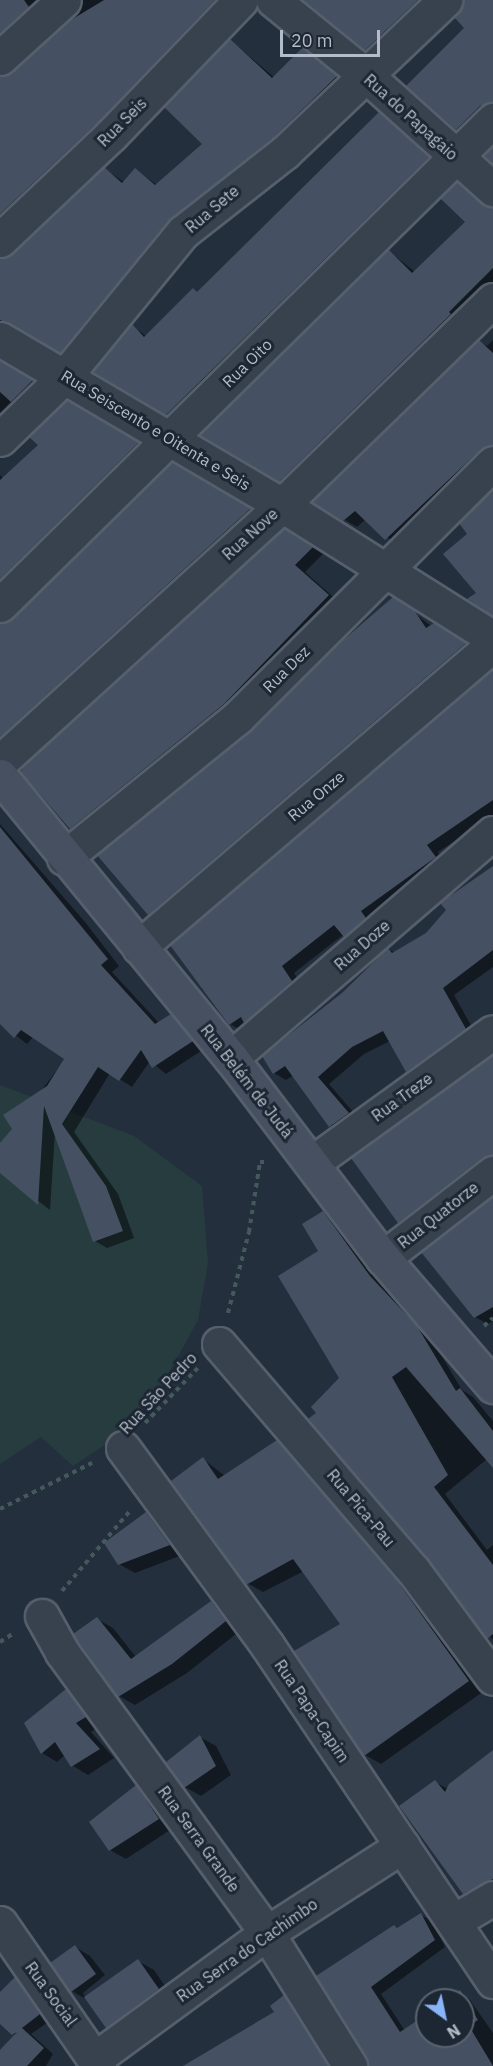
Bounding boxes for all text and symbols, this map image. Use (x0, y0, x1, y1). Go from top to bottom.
scale bar (283, 18, 384, 56)
text: 20 m (291, 29, 333, 52)
street label: Rua do Papagaio (360, 70, 462, 164)
street label: Rua Seis (93, 93, 151, 151)
street label: Rua Sete (181, 181, 243, 237)
street label: Rua Oito (218, 335, 276, 391)
street label: Rua Seiscento e Oitenta e Seis (58, 366, 254, 494)
street label: Rua Nove (218, 504, 282, 564)
street label: Rua Dez (259, 642, 313, 696)
street label: Rua Onze (284, 767, 348, 825)
street label: Rua Doze (330, 916, 394, 974)
street label: Rua Belém de Judá (197, 1020, 297, 1142)
street label: Rua Treze (368, 1068, 436, 1126)
street label: Rua Quatorze (394, 1178, 482, 1252)
street label: Rua São Pedro (115, 1348, 201, 1438)
street label: Rua Pica-Pau (323, 1465, 399, 1551)
street label: Rua Papa-Capim (271, 1656, 353, 1766)
street label: Rua Serra Grande (154, 1782, 244, 1896)
street label: Rua Serra do Cachimbo (173, 1894, 321, 2006)
street label: Rua Social (21, 1958, 81, 2030)
north arrow (415, 1988, 475, 2048)
text: N (443, 2020, 464, 2043)

